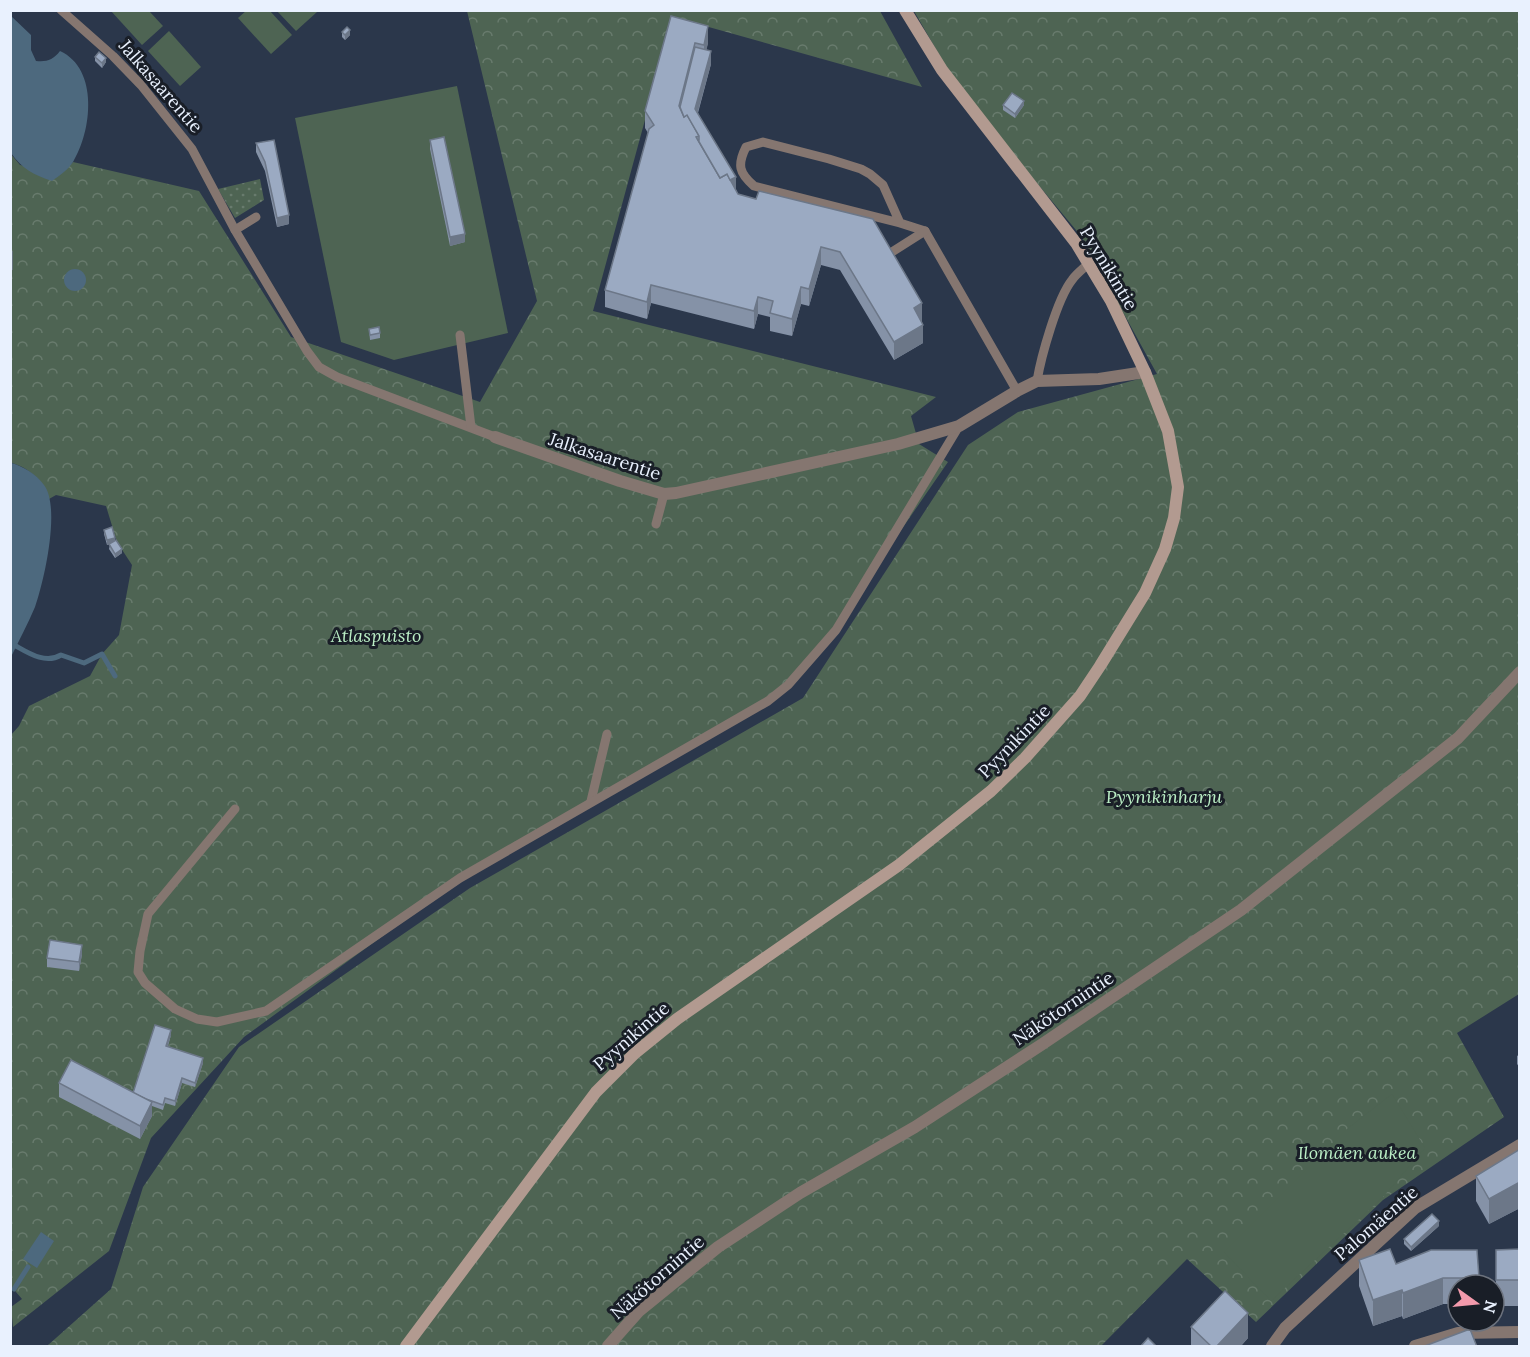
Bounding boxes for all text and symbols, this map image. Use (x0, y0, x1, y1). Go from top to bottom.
street label: Jalkasaarentie (113, 34, 208, 138)
street label: Pyynikintie (1075, 222, 1143, 314)
street label: Jalkasaarentie (545, 427, 664, 485)
park label: Atlaspuisto (330, 624, 421, 647)
street label: Pyynikintie (973, 699, 1055, 783)
park label: Pyynikinharju (1106, 785, 1223, 808)
street label: Näkötornintie (1008, 966, 1118, 1050)
street label: Pyynikintie (588, 996, 674, 1075)
park label: Ilomäen aukea (1298, 1141, 1416, 1164)
street label: Palomäentie (1330, 1180, 1423, 1266)
street label: Näkötornintie (605, 1230, 709, 1324)
north arrow (1446, 1273, 1506, 1333)
text: N (1479, 1298, 1502, 1315)

